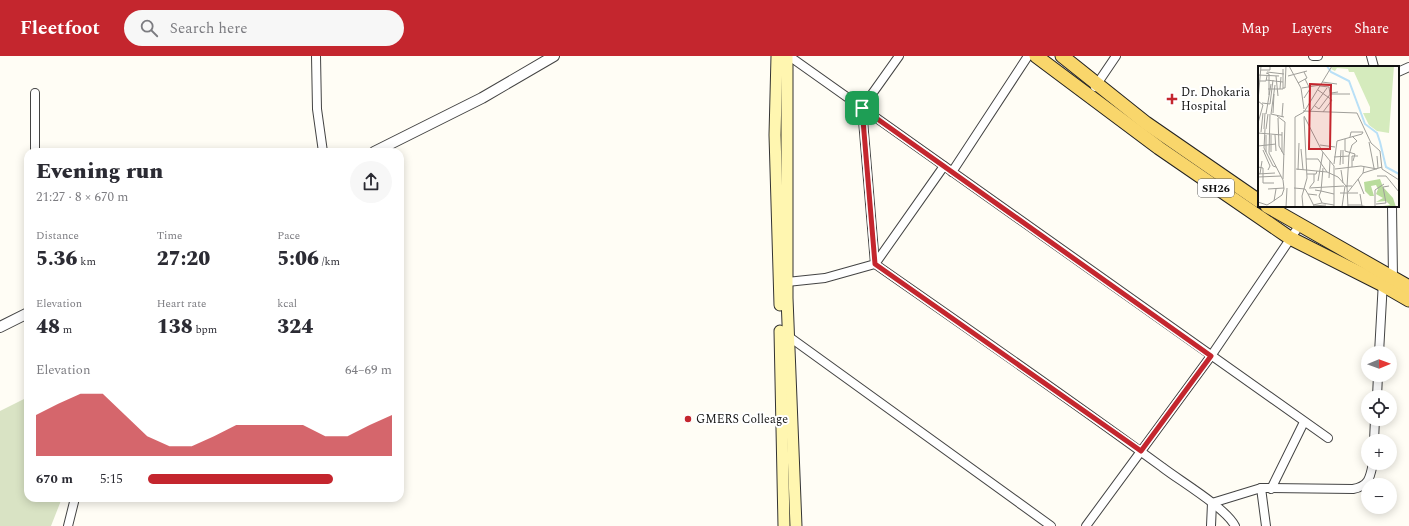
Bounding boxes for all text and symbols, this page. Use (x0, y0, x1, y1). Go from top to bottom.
search box (124, 10, 404, 46)
text: Fleetfoot (20, 14, 100, 43)
icon: search (138, 17, 160, 39)
text: Search here (170, 17, 248, 40)
text: Map (1241, 18, 1270, 39)
text: Layers (1292, 18, 1332, 39)
text: Share (1354, 18, 1389, 39)
inset map (1258, 66, 1399, 207)
place label: Dr. Dhokaria Hospital (1181, 83, 1250, 116)
pin (845, 91, 879, 125)
marker: Dr. Dhokaria Hospital (1166, 93, 1178, 105)
icon: arrive (851, 97, 873, 119)
text: Evening run (36, 155, 163, 188)
button: share (350, 161, 392, 203)
road number: SH26 (1198, 179, 1234, 197)
text: 21:27 · 8 × 670 m (36, 187, 128, 207)
text: Distance (36, 227, 79, 244)
text: Time (157, 227, 182, 244)
text: Pace (277, 227, 300, 244)
text: 5.36 (36, 244, 78, 274)
text: 27:20 (157, 244, 210, 274)
text: 5:06 (277, 244, 319, 274)
text: km (78, 253, 96, 270)
text: /km (319, 253, 340, 270)
text: Elevation (36, 295, 82, 312)
text: Heart rate (157, 295, 206, 312)
text: kcal (277, 295, 297, 312)
text: 48 (36, 312, 60, 342)
text: 138 (157, 312, 193, 342)
text: 324 (277, 312, 313, 342)
text: m (60, 321, 72, 338)
text: bpm (193, 321, 217, 338)
north arrow (1361, 346, 1397, 382)
map controls (1361, 346, 1397, 514)
text: Elevation (36, 360, 90, 380)
text: 64–69 m (345, 360, 392, 380)
button: locate (1361, 390, 1397, 426)
place label: GMERS Colleage (696, 410, 788, 429)
marker: GMERS Colleage (683, 414, 693, 424)
button: + (1361, 434, 1397, 470)
text: 670 m (36, 469, 73, 489)
text: 5:15 (100, 469, 123, 489)
button: − (1361, 478, 1397, 514)

